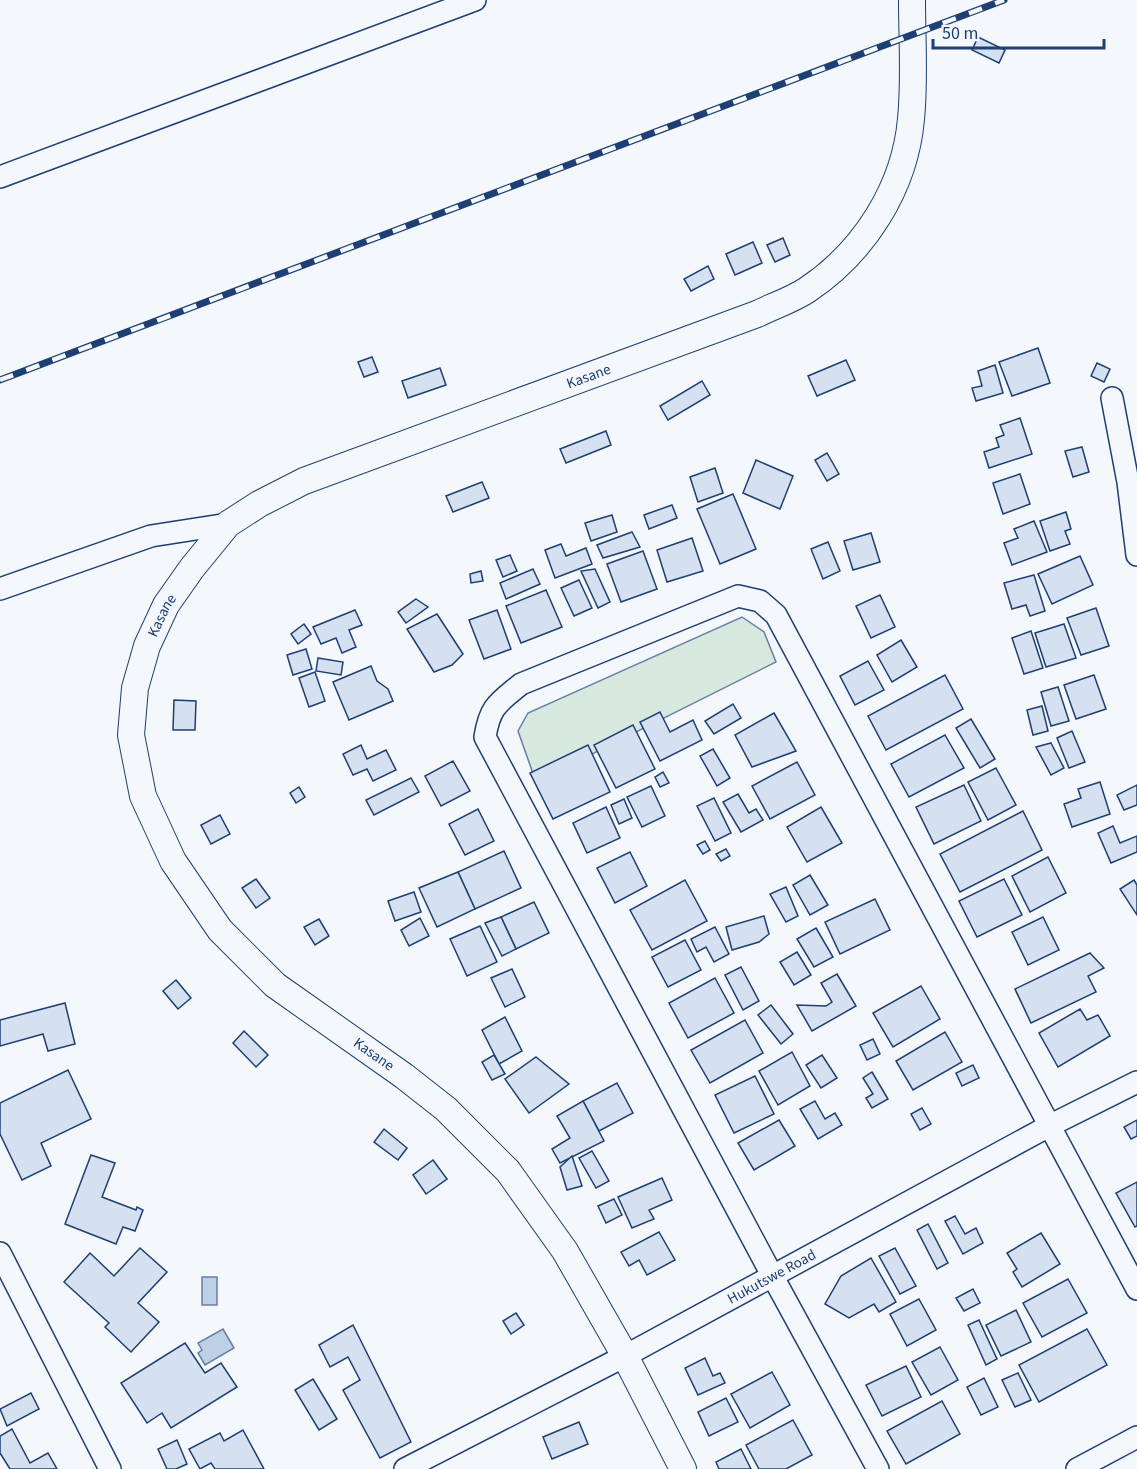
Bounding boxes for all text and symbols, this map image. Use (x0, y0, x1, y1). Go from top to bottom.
scale bar (933, 12, 1104, 50)
text: 50 m (942, 21, 978, 46)
street label: Kasane (564, 359, 614, 394)
street label: Kasane (143, 590, 182, 641)
street label: Kasane (349, 1033, 398, 1076)
street label: Hukutswe Road (724, 1244, 820, 1310)

